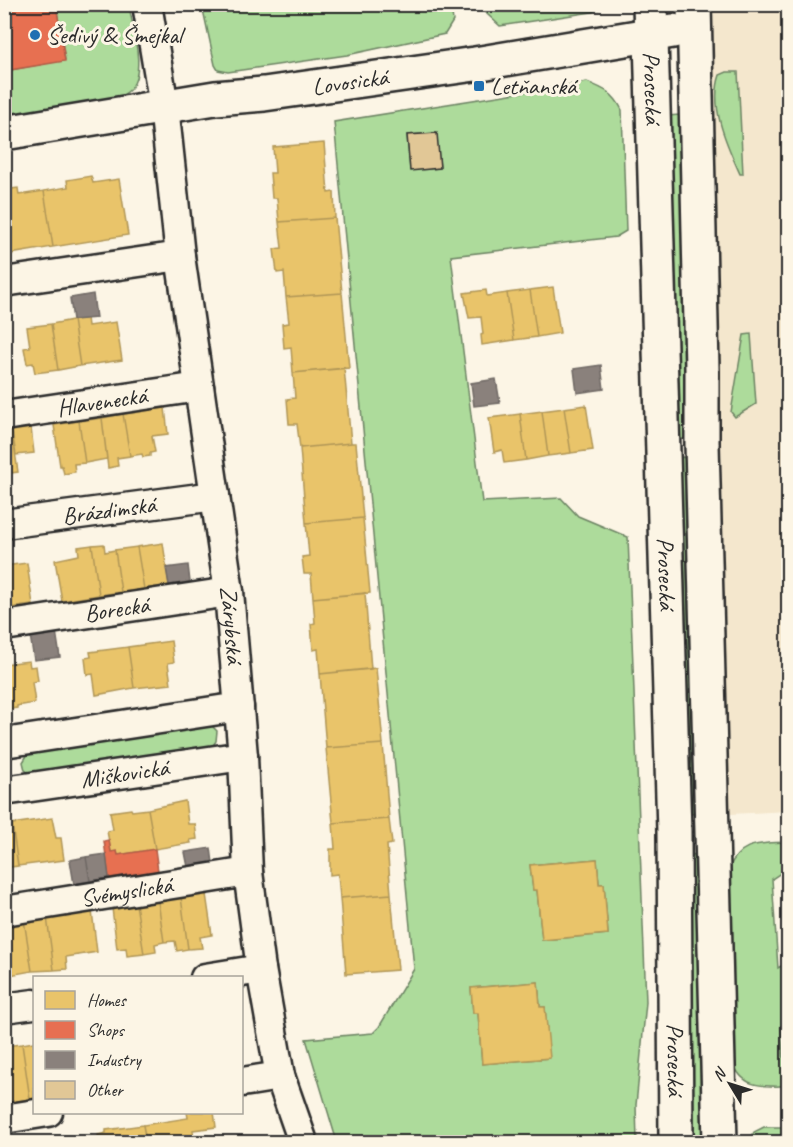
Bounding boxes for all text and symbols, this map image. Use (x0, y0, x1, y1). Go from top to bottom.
place label: Šedivý & Šmejkal (47, 20, 186, 50)
marker: Šedivý & Šmejkal (28, 28, 42, 42)
street label: Prosecká (636, 51, 669, 127)
street label: Lovosická (310, 61, 392, 102)
place label: Letňanská (491, 71, 579, 101)
marker: Letňanská (472, 79, 486, 93)
street label: Hlavenecká (55, 380, 151, 423)
street label: Brázdimská (60, 489, 160, 531)
street label: Prosecká (650, 537, 683, 613)
street label: Zárybská (214, 585, 250, 668)
street label: Borecká (82, 589, 154, 629)
street label: Miškovická (79, 752, 173, 795)
street label: Svémyslická (78, 869, 177, 914)
legend (33, 976, 243, 1114)
text: Homes (87, 989, 127, 1011)
text: Shops (87, 1019, 126, 1041)
street label: Prosecká (660, 1023, 691, 1098)
text: Industry (87, 1049, 142, 1071)
north arrow (700, 1054, 760, 1114)
text: N (708, 1063, 732, 1085)
text: Other (87, 1079, 124, 1101)

